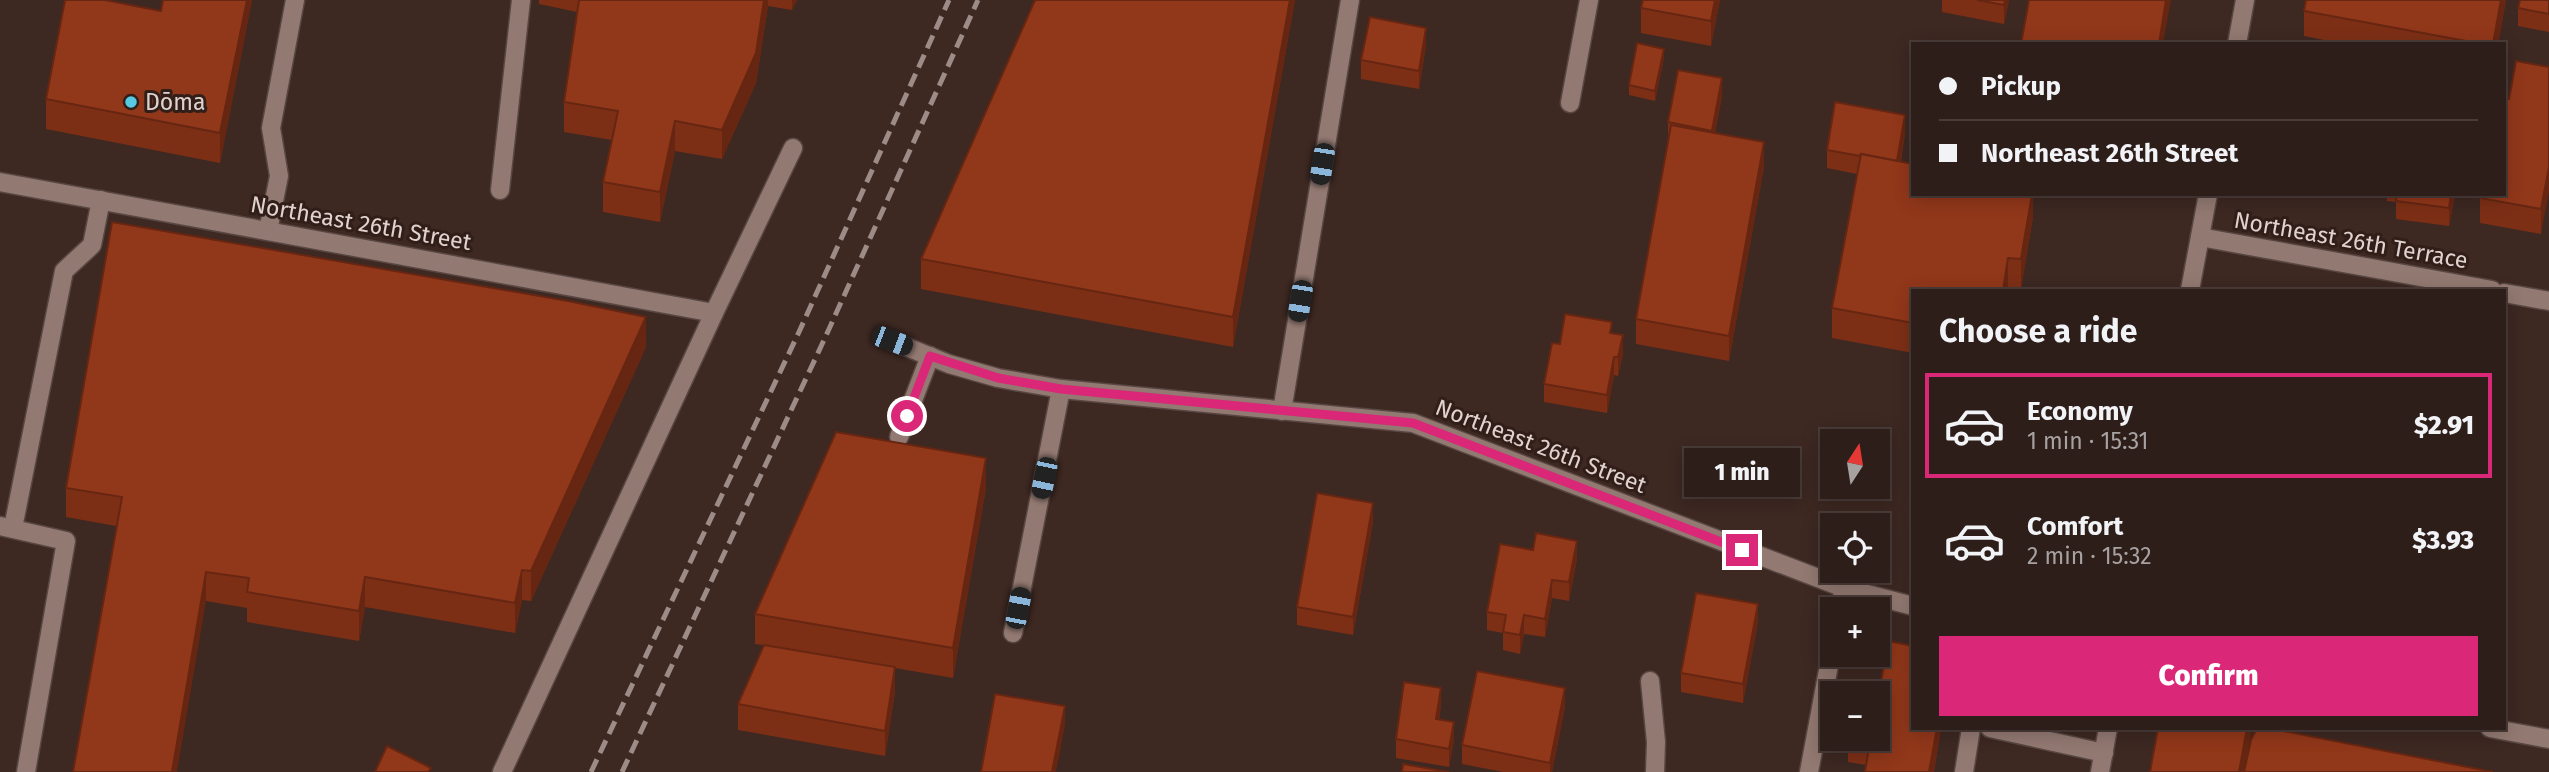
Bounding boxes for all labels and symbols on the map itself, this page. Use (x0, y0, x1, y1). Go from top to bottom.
place label: Dōma (145, 88, 205, 116)
marker: Dōma (123, 94, 139, 110)
car (1309, 142, 1336, 186)
street label: Northeast 26th Street (249, 190, 474, 256)
street label: Northeast 26th Terrace (2232, 206, 2470, 274)
car (1287, 279, 1314, 323)
car (869, 324, 916, 358)
street label: Northeast 26th Street (1432, 393, 1651, 499)
route start (891, 400, 923, 432)
north arrow (1820, 429, 1890, 499)
callout: 1 min (1684, 448, 1800, 498)
car (1030, 455, 1059, 501)
route end (1726, 534, 1758, 566)
car (1004, 585, 1033, 631)

